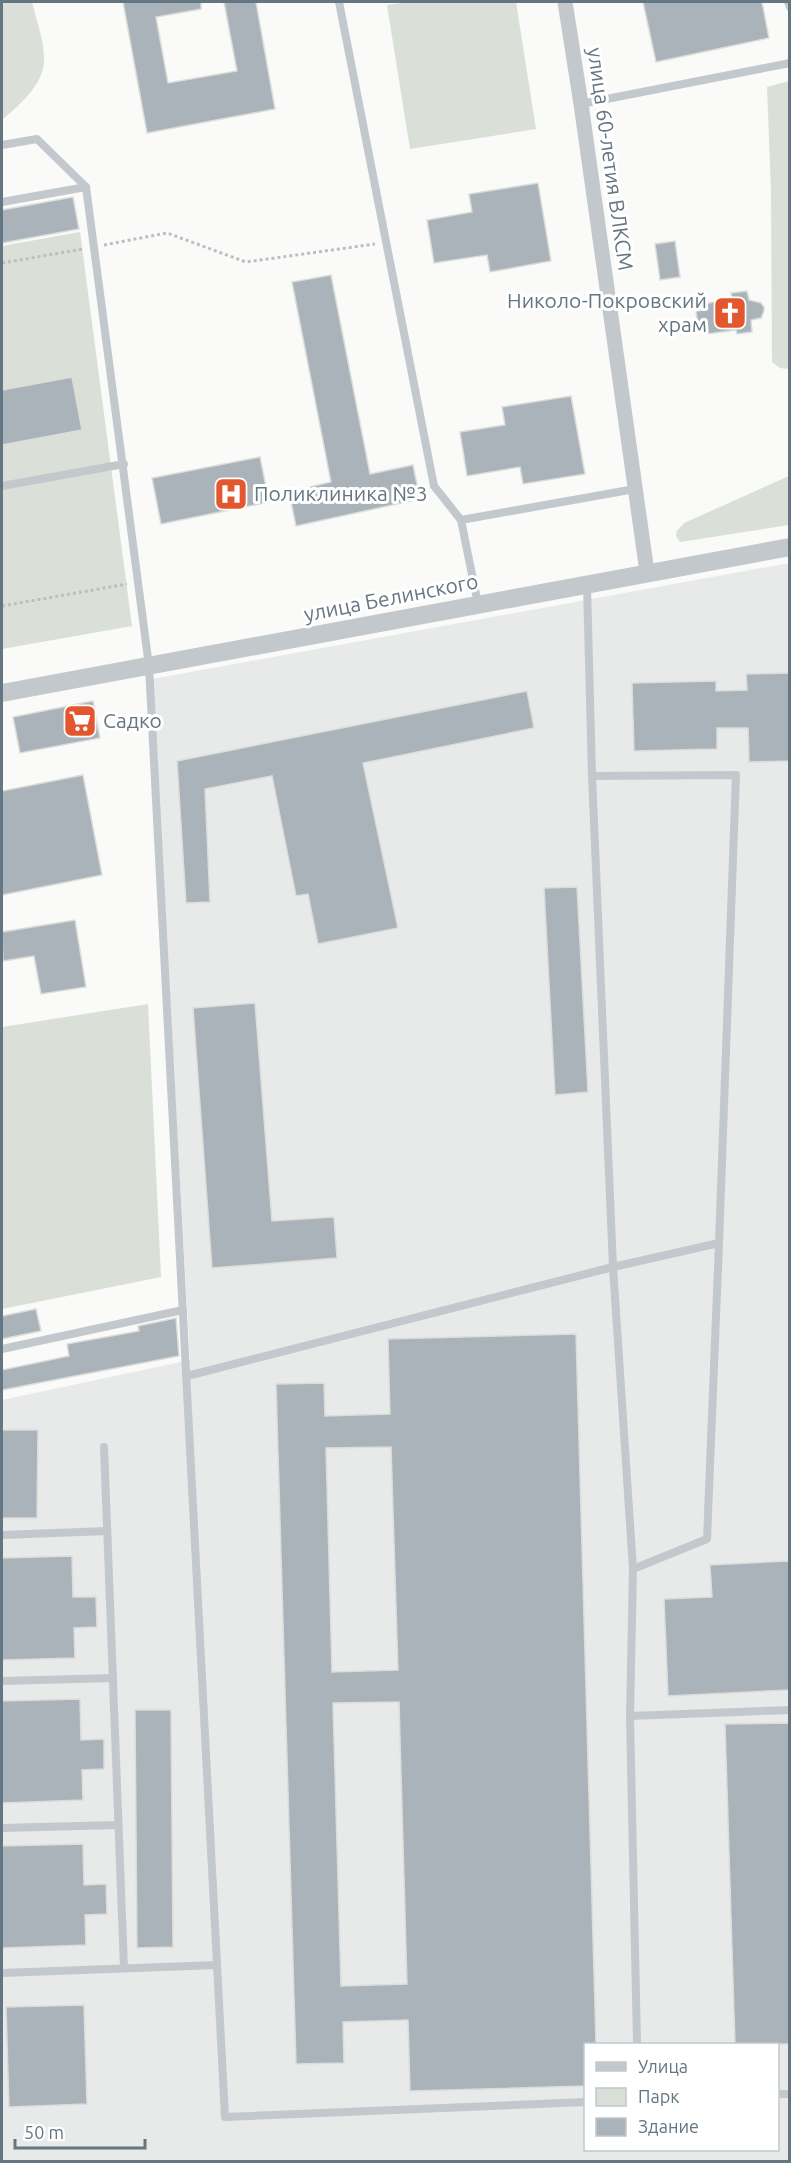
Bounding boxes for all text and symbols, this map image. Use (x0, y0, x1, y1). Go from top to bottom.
street label: улица 60-летия ВЛКСМ (583, 46, 639, 272)
place label: Николо-Покровский храм (507, 288, 707, 336)
church icon: Николо-Покровский храм (712, 295, 748, 331)
hospital icon: Поликлиника №3 (213, 476, 249, 512)
place label: Поликлиника №3 (254, 481, 428, 505)
street label: улица Белинского (302, 568, 480, 626)
supermarket icon: Садко (62, 703, 98, 739)
place label: Садко (103, 708, 162, 732)
legend (584, 2043, 779, 2151)
text: Улица (638, 2056, 688, 2076)
text: Парк (638, 2086, 679, 2106)
scale bar (15, 2112, 146, 2150)
text: Здание (638, 2116, 699, 2136)
text: 50 m (24, 2122, 64, 2142)

